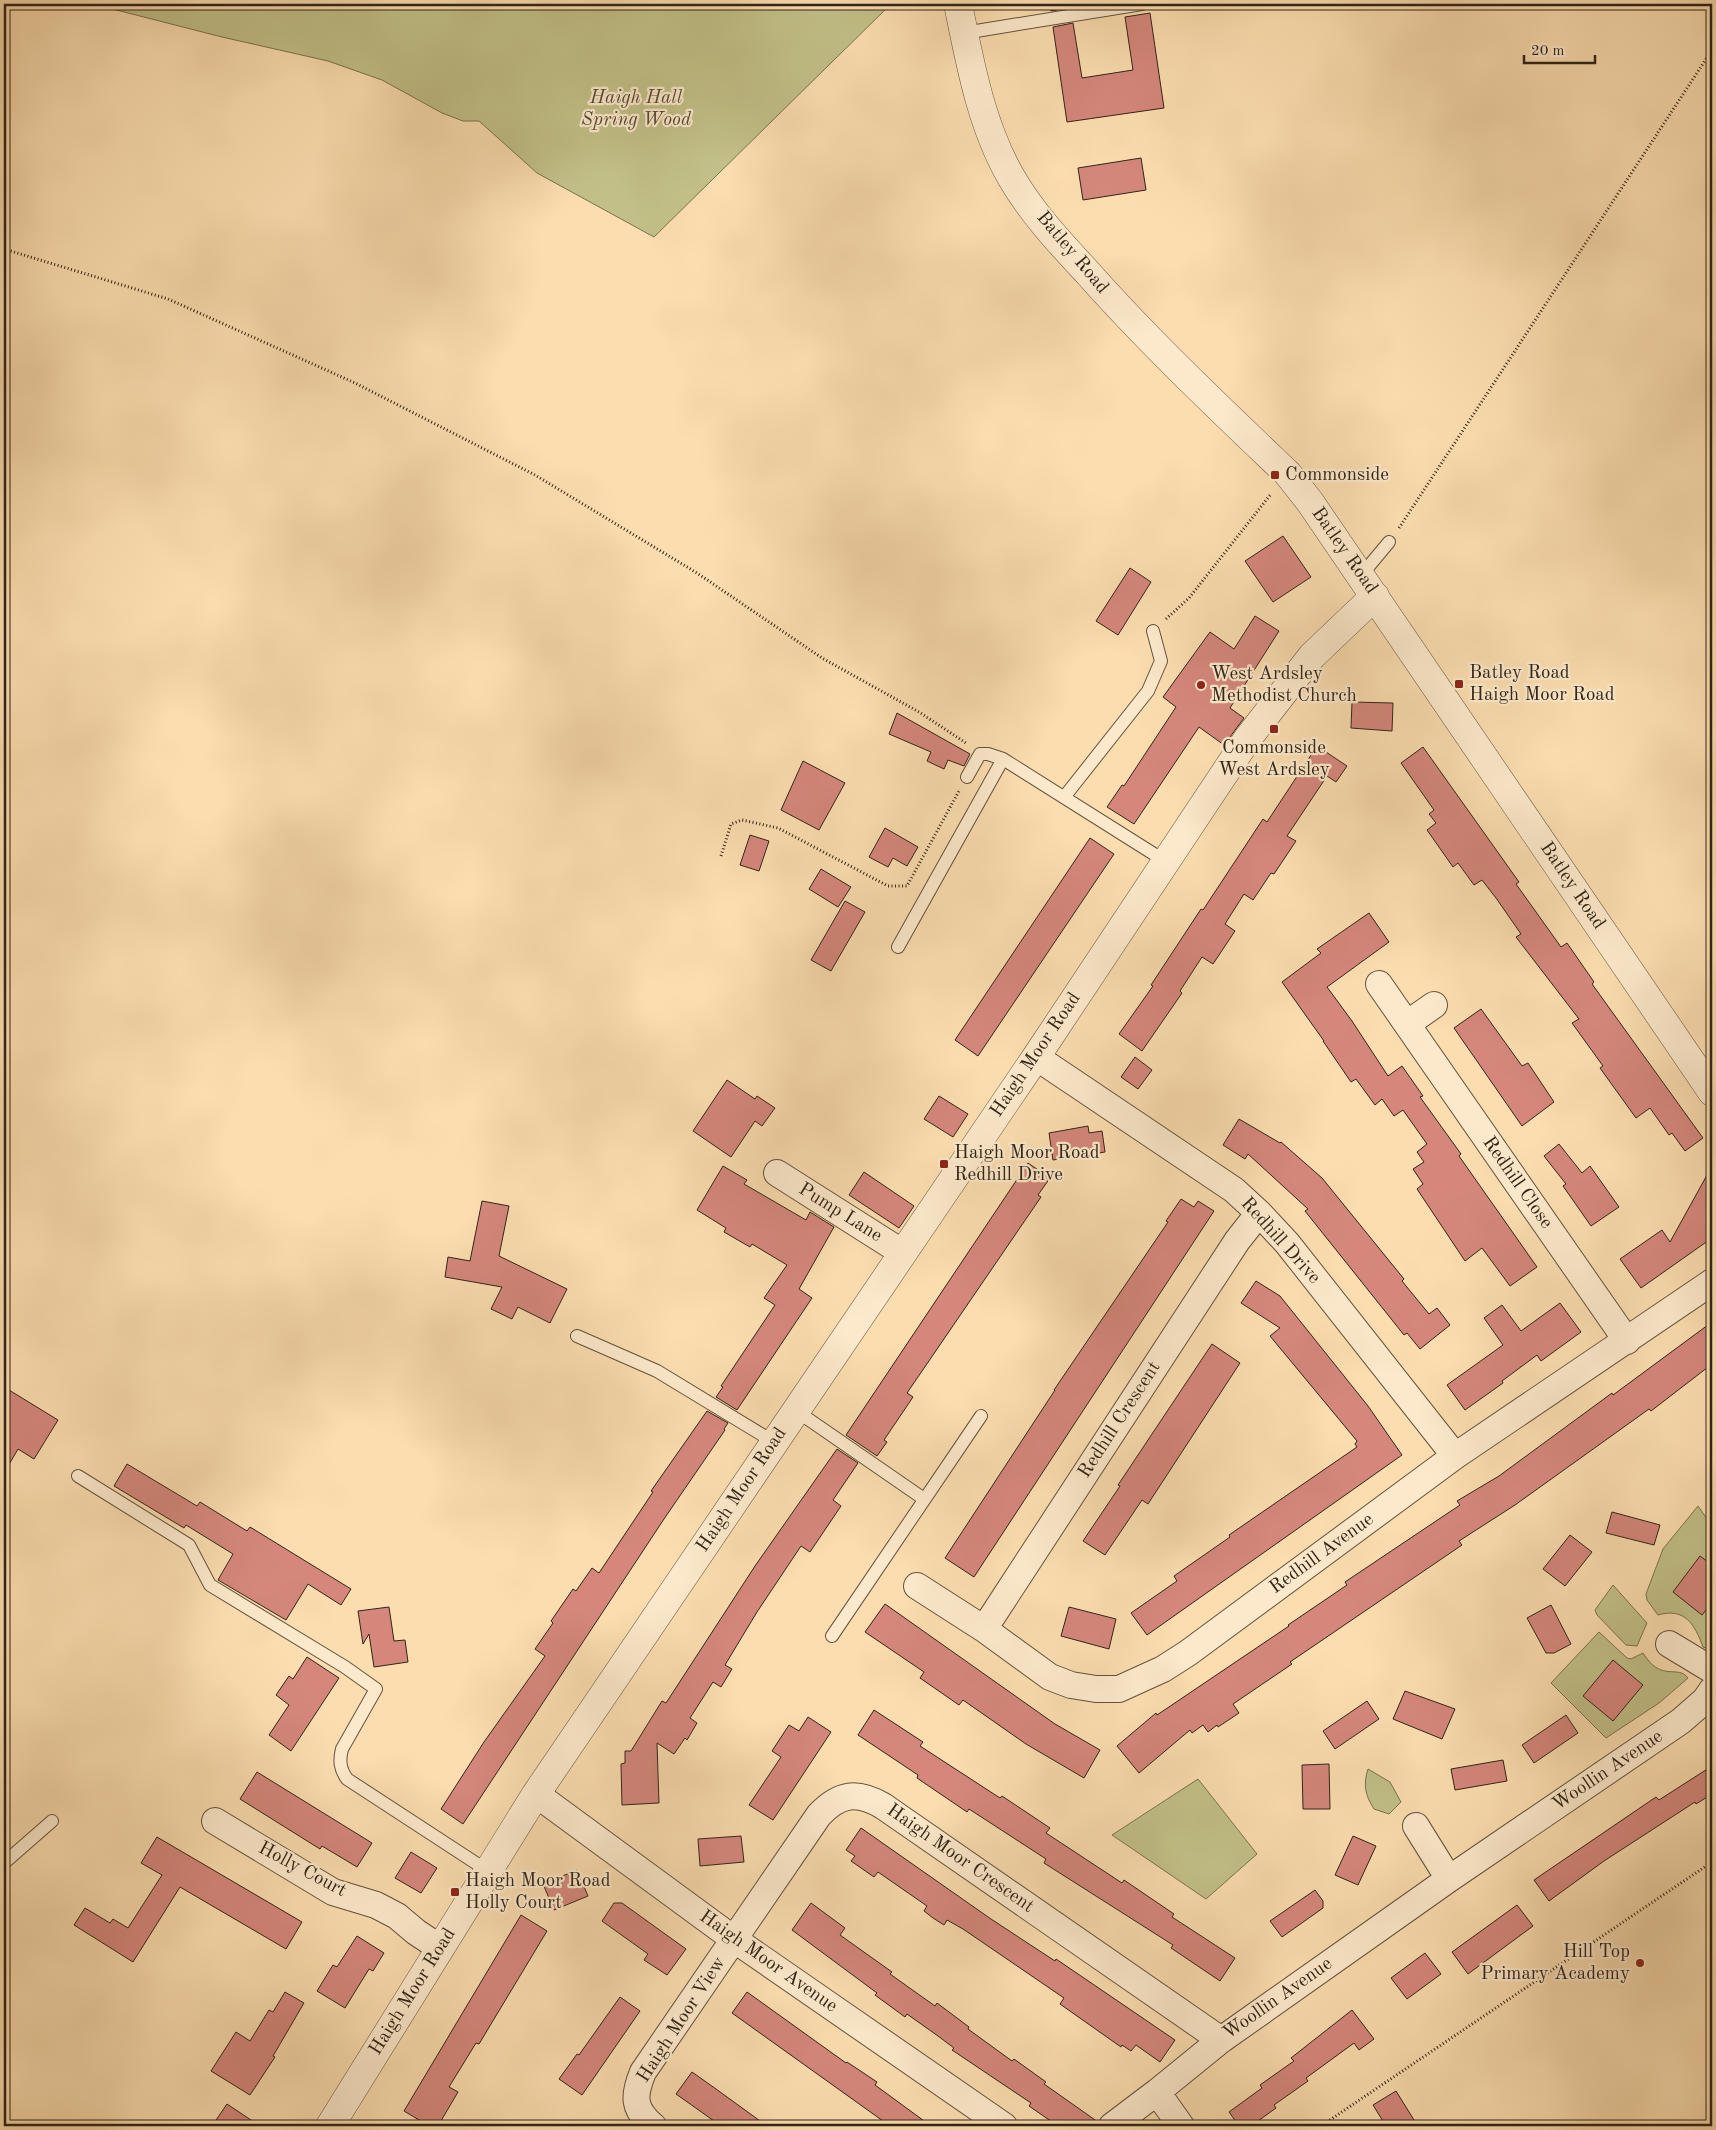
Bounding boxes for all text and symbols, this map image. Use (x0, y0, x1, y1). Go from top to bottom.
scale bar (1524, 32, 1595, 64)
text: 20 m (1531, 44, 1565, 59)
park label: Haigh Hall Spring Wood (581, 89, 692, 130)
street label: Batley Road (1032, 208, 1112, 298)
place label: Commonside (1285, 466, 1389, 485)
marker: Commonside (1269, 469, 1281, 481)
street label: Batley Road (1307, 504, 1381, 598)
place label: Batley Road Haigh Moor Road (1469, 664, 1615, 705)
place label: West Ardsley Methodist Church (1211, 665, 1357, 706)
marker: Batley Road Haigh Moor Road (1453, 678, 1465, 690)
marker: West Ardsley Methodist Church (1195, 679, 1207, 691)
marker: Commonside West Ardsley (1268, 723, 1280, 735)
place label: Commonside West Ardsley (1218, 739, 1330, 780)
street label: Batley Road (1536, 839, 1608, 933)
street label: Haigh Moor Road (987, 989, 1085, 1121)
street label: Redhill Close (1478, 1133, 1556, 1233)
place label: Haigh Moor Road Redhill Drive (954, 1144, 1100, 1185)
marker: Haigh Moor Road Redhill Drive (938, 1158, 950, 1170)
street label: Pump Lane (795, 1180, 885, 1246)
street label: Redhill Drive (1236, 1194, 1324, 1288)
street label: Redhill Crescent (1075, 1358, 1165, 1482)
street label: Haigh Moor Road (693, 1424, 791, 1556)
street label: Redhill Avenue (1266, 1510, 1378, 1598)
street label: Woollin Avenue (1549, 1727, 1667, 1815)
street label: Haigh Moor Crescent (883, 1801, 1037, 1917)
street label: Holly Court (255, 1839, 349, 1901)
place label: Haigh Moor Road Holly Court (465, 1872, 611, 1913)
marker: Haigh Moor Road Holly Court (449, 1886, 461, 1898)
street label: Haigh Moor Avenue (696, 1907, 840, 2017)
street label: Haigh Moor Road (366, 1925, 460, 2059)
place label: Hill Top Primary Academy (1481, 1943, 1630, 1984)
street label: Haigh Moor View (634, 1954, 730, 2086)
street label: Woollin Avenue (1220, 1954, 1336, 2044)
marker: Hill Top Primary Academy (1634, 1957, 1646, 1969)

